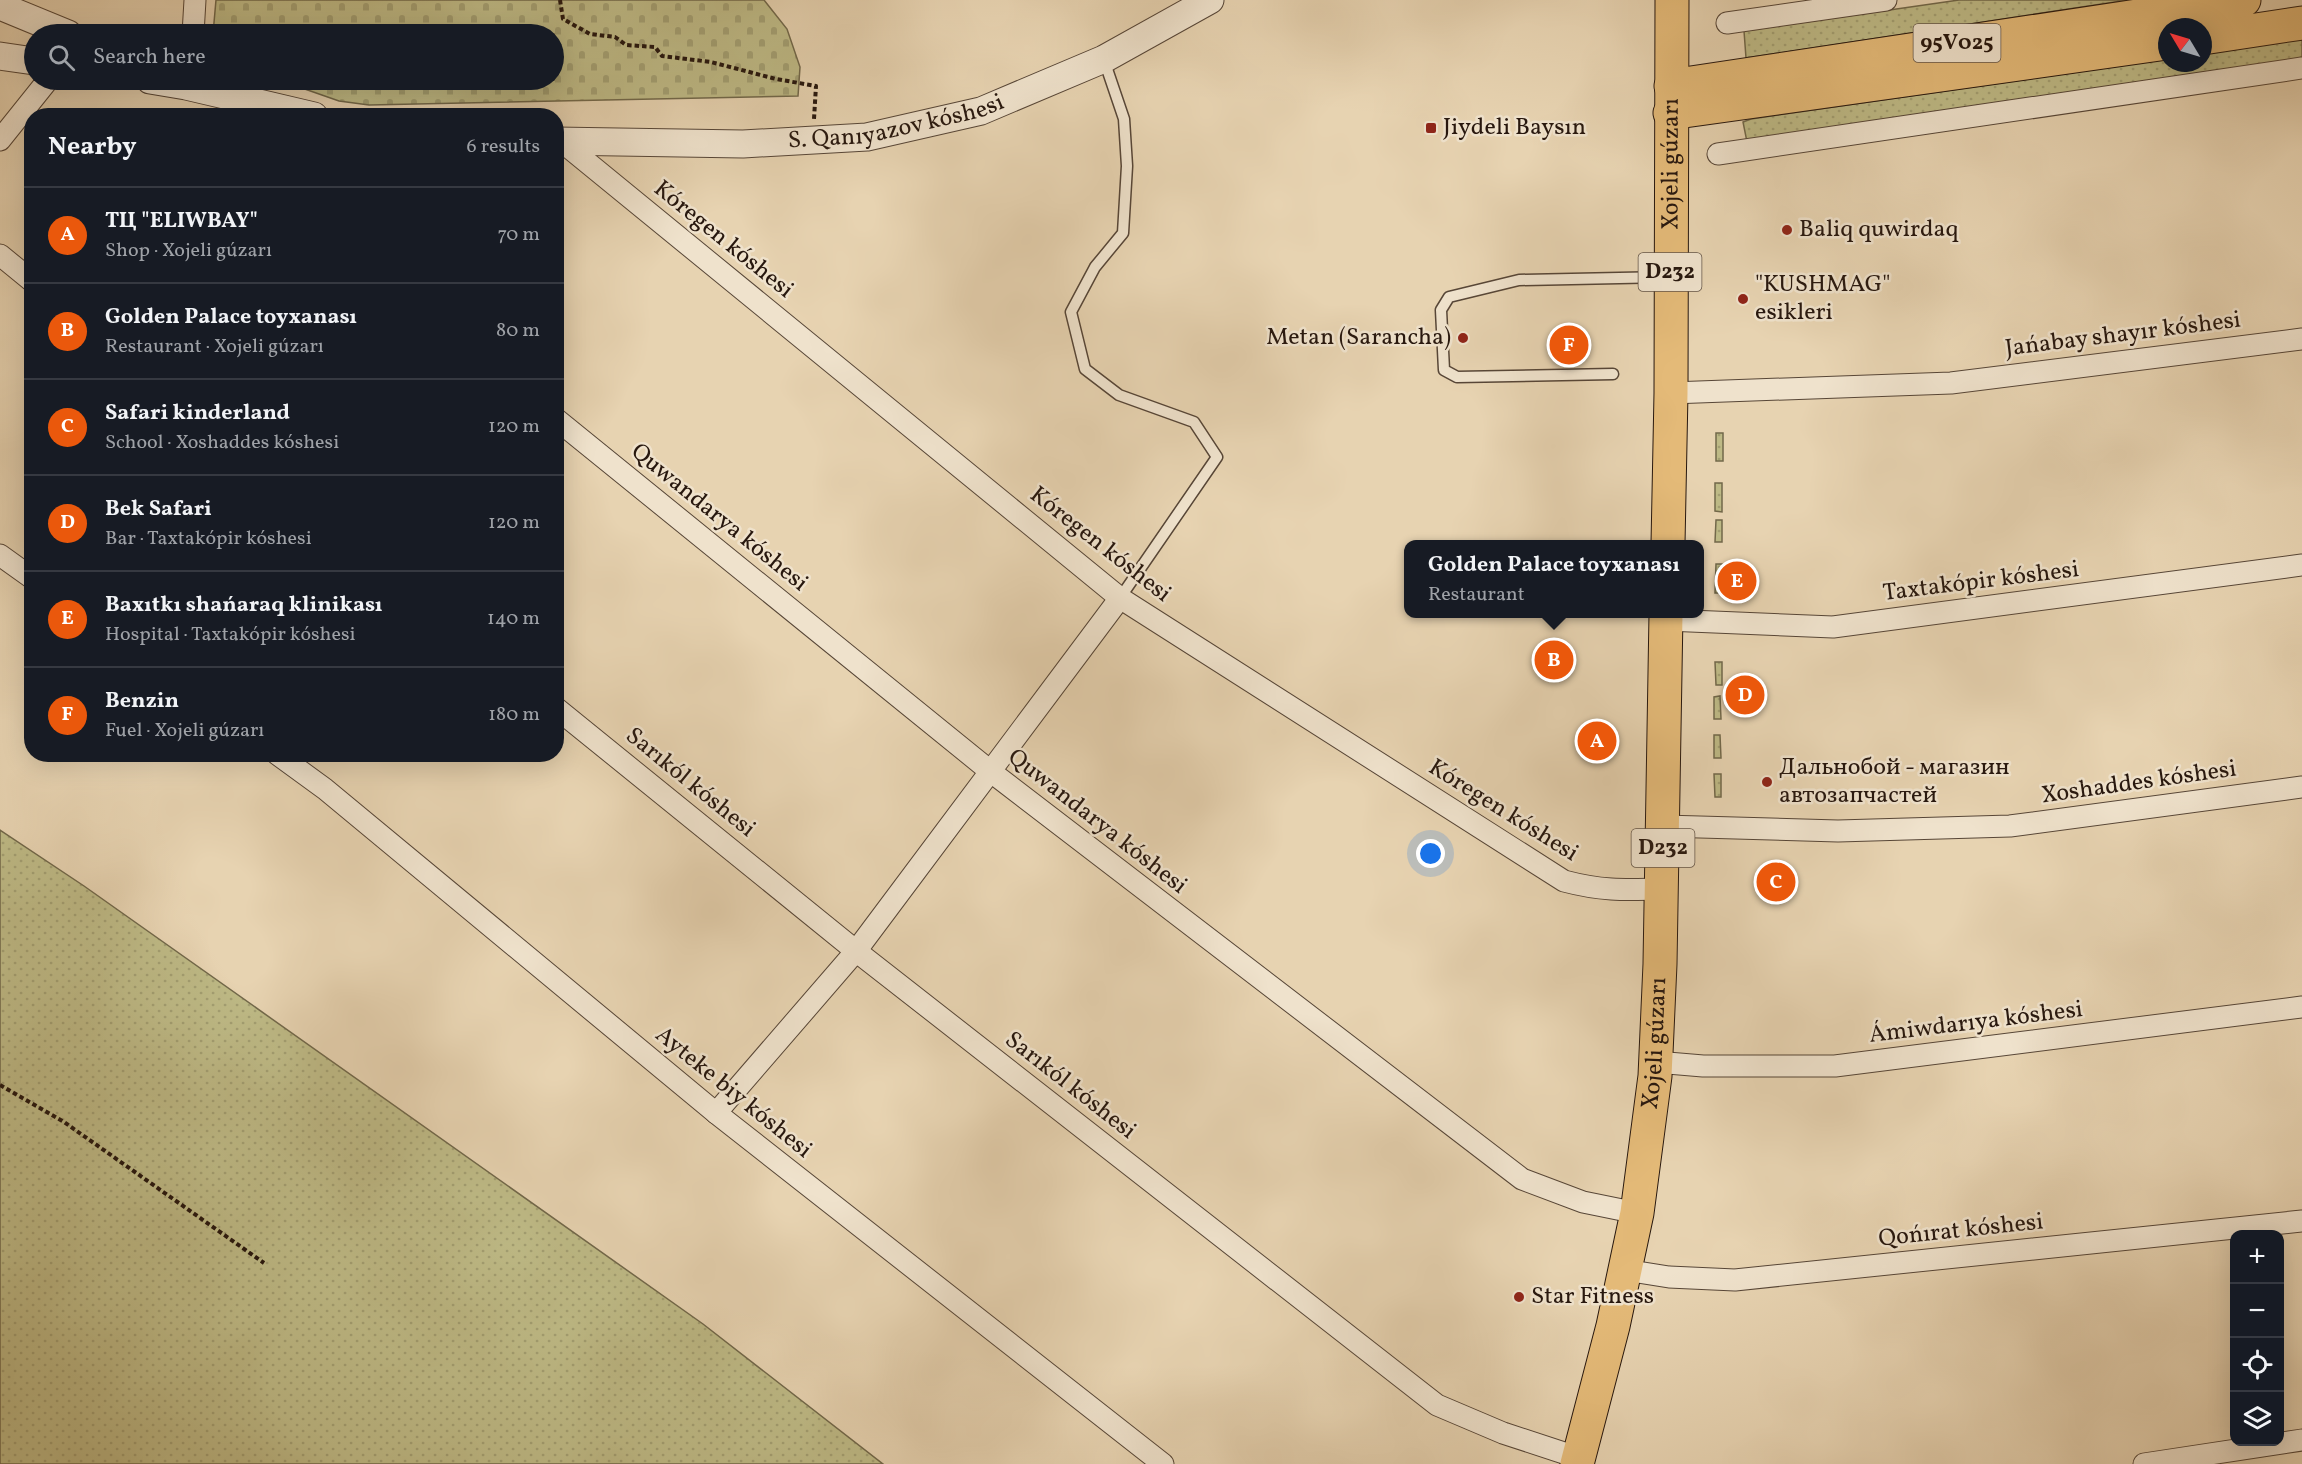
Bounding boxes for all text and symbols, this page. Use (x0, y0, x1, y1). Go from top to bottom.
north arrow (2158, 18, 2212, 72)
search box (24, 24, 564, 90)
road number: 95V025 (1914, 24, 2000, 62)
icon: search (45, 41, 78, 74)
text: Search here (93, 42, 206, 73)
street label: S. Qanıyazov kóshesi (787, 86, 1010, 158)
street label: Xojeli gúzarı (1654, 98, 1689, 230)
place label: Jiydeli Baysın (1443, 111, 1586, 145)
marker: Jiydeli Baysın (1424, 121, 1438, 135)
text: Nearby (48, 129, 137, 165)
text: 6 results (467, 133, 540, 161)
street label: Kóregen kóshesi (646, 173, 800, 307)
text: ТЦ "ELIWBAY" (105, 206, 258, 237)
place label: Baliq quwirdaq (1799, 213, 1959, 247)
text: A (60, 221, 75, 249)
text: 70 m (497, 221, 540, 249)
marker: Baliq quwirdaq (1780, 223, 1794, 237)
text: Shop · Xojeli gúzarı (105, 237, 272, 265)
road number: D232 (1638, 253, 1702, 291)
place label: "KUSHMAG" esikleri (1755, 268, 1891, 330)
marker: "KUSHMAG" esikleri (1736, 292, 1750, 306)
text: Golden Palace toyxanası (105, 302, 357, 333)
street label: Jańabay shayır kóshesi (2003, 304, 2243, 366)
text: B (61, 317, 74, 345)
text: 80 m (496, 317, 540, 345)
place label: Metan (Sarancha) (1266, 321, 1451, 355)
pin: F (1550, 322, 1588, 368)
marker: Metan (Sarancha) (1456, 331, 1470, 345)
text: Restaurant · Xojeli gúzarı (105, 333, 324, 361)
text: Safari kinderland (105, 398, 290, 429)
text: C (61, 413, 74, 441)
text: 120 m (488, 413, 540, 441)
text: School · Xoshaddes kóshesi (105, 429, 339, 457)
street label: Quwandarya kóshesi (623, 436, 815, 600)
street label: Kóregen kóshesi (1022, 479, 1178, 611)
text: Bek Safari (105, 494, 212, 525)
text: D (60, 509, 75, 537)
text: 120 m (488, 509, 540, 537)
text: Bar · Taxtakópir kóshesi (105, 525, 312, 553)
popup (1404, 540, 1704, 618)
text: Golden Palace toyxanası (1428, 550, 1680, 581)
street label: Taxtakópir kóshesi (1881, 553, 2081, 611)
pin: E (1718, 558, 1756, 604)
text: Restaurant (1428, 581, 1525, 609)
text: Baxıtkı shańaraq klinikası (105, 590, 383, 621)
text: E (61, 605, 74, 633)
text: 140 m (487, 605, 540, 633)
text: Hospital · Taxtakópir kóshesi (105, 621, 356, 649)
pin: B (1534, 638, 1574, 682)
pin: D (1726, 672, 1764, 718)
text: Benzin (105, 686, 179, 717)
text: F (62, 701, 73, 729)
text: 180 m (488, 701, 540, 729)
text: Fuel · Xojeli gúzarı (105, 717, 264, 745)
pin: A (1578, 718, 1616, 764)
street label: Sarıkól kóshesi (618, 720, 762, 846)
street label: Quwandarya kóshesi (1000, 741, 1194, 903)
street label: Kóregen kóshesi (1421, 751, 1585, 871)
place label: Дальнобой - магазин автозапчастей (1779, 751, 2010, 813)
street label: Xoshaddes kóshesi (2039, 752, 2239, 814)
marker: Дальнобой - магазин автозапчастей (1760, 775, 1774, 789)
road number: D232 (1632, 829, 1694, 867)
your location (1416, 839, 1445, 868)
pin: C (1756, 860, 1796, 904)
street label: Xojeli gúzarı (1634, 977, 1676, 1111)
street label: Ámiwdarıya kóshesi (1867, 993, 2085, 1053)
street label: Ayteke biy kóshesi (647, 1019, 819, 1167)
street label: Sarıkól kóshesi (997, 1024, 1143, 1148)
street label: Qońırat kóshesi (1877, 1205, 2045, 1257)
map controls (2230, 1230, 2284, 1446)
button: + (2230, 1230, 2284, 1284)
place label: Star Fitness (1531, 1280, 1654, 1314)
button: − (2230, 1284, 2284, 1338)
marker: Star Fitness (1512, 1290, 1526, 1304)
button: locate (2230, 1338, 2284, 1392)
button: layers (2230, 1392, 2284, 1446)

